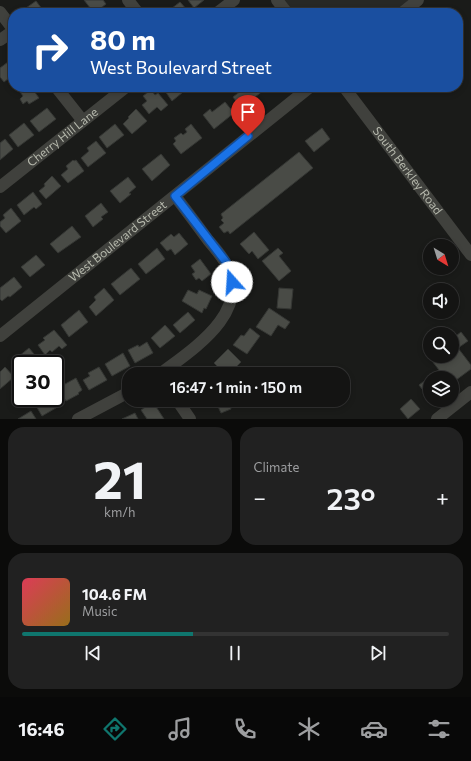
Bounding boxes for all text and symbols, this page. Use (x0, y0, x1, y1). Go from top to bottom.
text: 80 m (90, 22, 156, 56)
icon: right (24, 24, 76, 76)
text: West Boulevard Street (90, 56, 272, 78)
pin (231, 95, 265, 136)
icon: arrive (237, 101, 259, 123)
street label: Cherry Hill Lane (24, 104, 100, 169)
street label: South Berkley Road (370, 124, 446, 217)
street label: West Boulevard Street (65, 197, 169, 284)
north arrow (423, 239, 459, 275)
map controls (423, 239, 459, 407)
position arrow (211, 261, 253, 303)
button: sound (423, 283, 459, 319)
button: search (423, 327, 459, 363)
speed limit sign: 30 (12, 355, 64, 407)
button: layers (423, 371, 459, 407)
text: 16:47 · 1 min · 150 m (170, 378, 302, 396)
text: 21 (93, 446, 146, 510)
text: Climate (254, 459, 299, 475)
text: 23° (327, 479, 376, 516)
text: − (254, 484, 266, 511)
text: + (436, 484, 449, 511)
text: km/h (104, 504, 136, 520)
text: 104.6 FM (82, 585, 147, 603)
text: Music (82, 603, 117, 619)
icon: previous (82, 642, 104, 664)
icon: pause (224, 642, 246, 664)
icon: next (367, 642, 389, 664)
icon: directions (101, 715, 129, 743)
icon: music (166, 715, 194, 743)
icon: phone (231, 715, 259, 743)
icon: climate (295, 715, 323, 743)
icon: car (360, 715, 388, 743)
icon: filters (425, 715, 453, 743)
text: 16:46 (18, 718, 65, 740)

